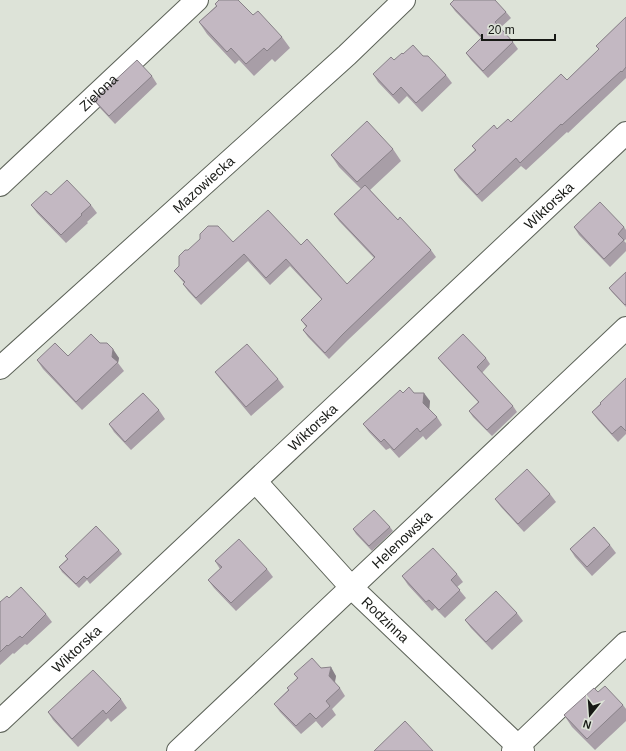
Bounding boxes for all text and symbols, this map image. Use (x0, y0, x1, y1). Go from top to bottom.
scale bar (482, 16, 555, 42)
text: 20 m (488, 23, 515, 37)
street label: Zielona (76, 71, 121, 114)
street label: Mazowiecka (169, 153, 238, 216)
street label: Wiktorska (521, 178, 577, 232)
street label: Wiktorska (285, 400, 341, 454)
street label: Helenowska (369, 507, 435, 572)
street label: Rodzinna (358, 593, 412, 646)
street label: Wiktorska (49, 622, 105, 676)
north arrow (570, 695, 610, 735)
text: N (581, 718, 593, 731)

